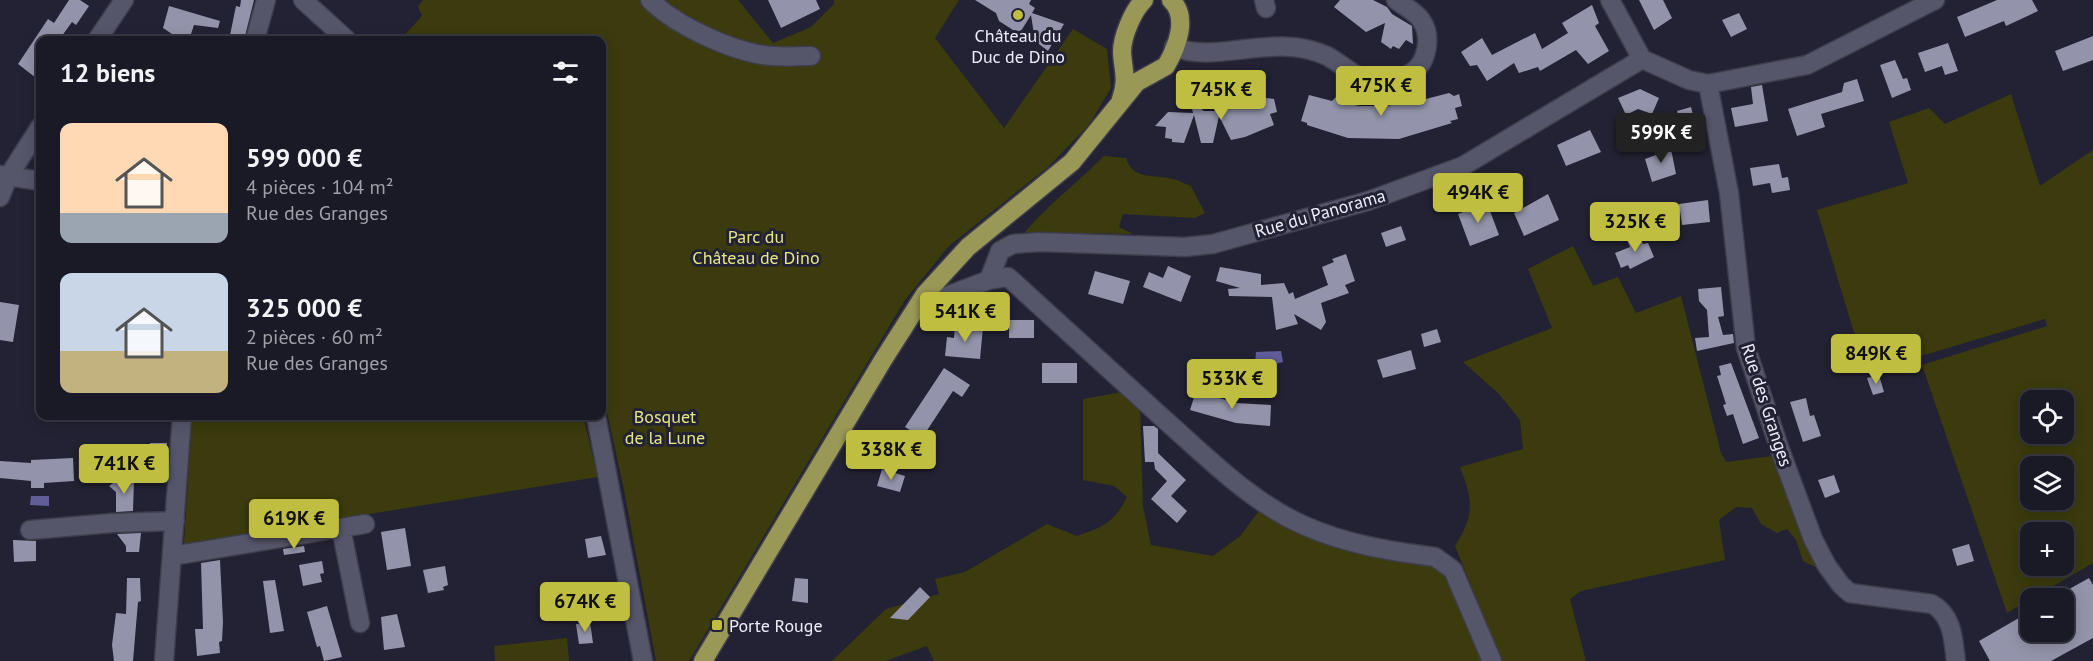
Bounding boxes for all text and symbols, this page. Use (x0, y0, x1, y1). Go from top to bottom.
marker: Château du Duc de Dino (1011, 8, 1025, 22)
place label: Château du Duc de Dino (971, 24, 1065, 68)
text: 12 biens (60, 56, 155, 89)
icon: filters (549, 56, 582, 89)
pin: 475K € (1332, 66, 1430, 117)
pin: 745K € (1172, 70, 1270, 121)
text: 475K € (1350, 72, 1412, 98)
text: 745K € (1190, 76, 1252, 102)
pin: 599K € (1612, 113, 1710, 164)
text: 599K € (1630, 119, 1692, 145)
text: 599 000 € (246, 141, 362, 174)
icon: home (108, 147, 180, 219)
pin: 494K € (1429, 173, 1527, 224)
text: 4 pièces · 104 m² (246, 174, 394, 200)
text: 494K € (1447, 179, 1509, 205)
street label: Rue du Panorama (1252, 183, 1388, 243)
text: Rue des Granges (246, 200, 388, 226)
pin: 325K € (1586, 202, 1684, 253)
text: 325K € (1604, 208, 1666, 234)
park label: Parc du Château de Dino (692, 225, 820, 269)
text: 325 000 € (246, 291, 362, 324)
pin: 541K € (916, 292, 1014, 343)
icon: home (108, 297, 180, 369)
text: 541K € (934, 298, 996, 324)
text: 2 pièces · 60 m² (246, 324, 383, 350)
pin: 849K € (1827, 334, 1925, 385)
text: 849K € (1845, 340, 1907, 366)
street label: Rue des Granges (1736, 341, 1798, 469)
text: Rue des Granges (246, 350, 388, 376)
pin: 533K € (1183, 359, 1281, 410)
text: 533K € (1201, 365, 1263, 391)
map controls (2020, 390, 2074, 642)
button: locate (2020, 390, 2074, 444)
park label: Bosquet de la Lune (625, 405, 705, 449)
pin: 338K € (842, 430, 940, 481)
text: 338K € (860, 436, 922, 462)
pin: 741K € (75, 444, 173, 495)
text: 741K € (93, 450, 155, 476)
button: layers (2020, 456, 2074, 510)
pin: 619K € (245, 499, 343, 550)
text: 619K € (263, 505, 325, 531)
button: + (2020, 522, 2074, 576)
pin: 674K € (536, 582, 634, 633)
text: 674K € (554, 588, 616, 614)
button: − (2020, 588, 2074, 642)
place label: Porte Rouge (729, 614, 823, 637)
marker: Porte Rouge (710, 618, 724, 632)

